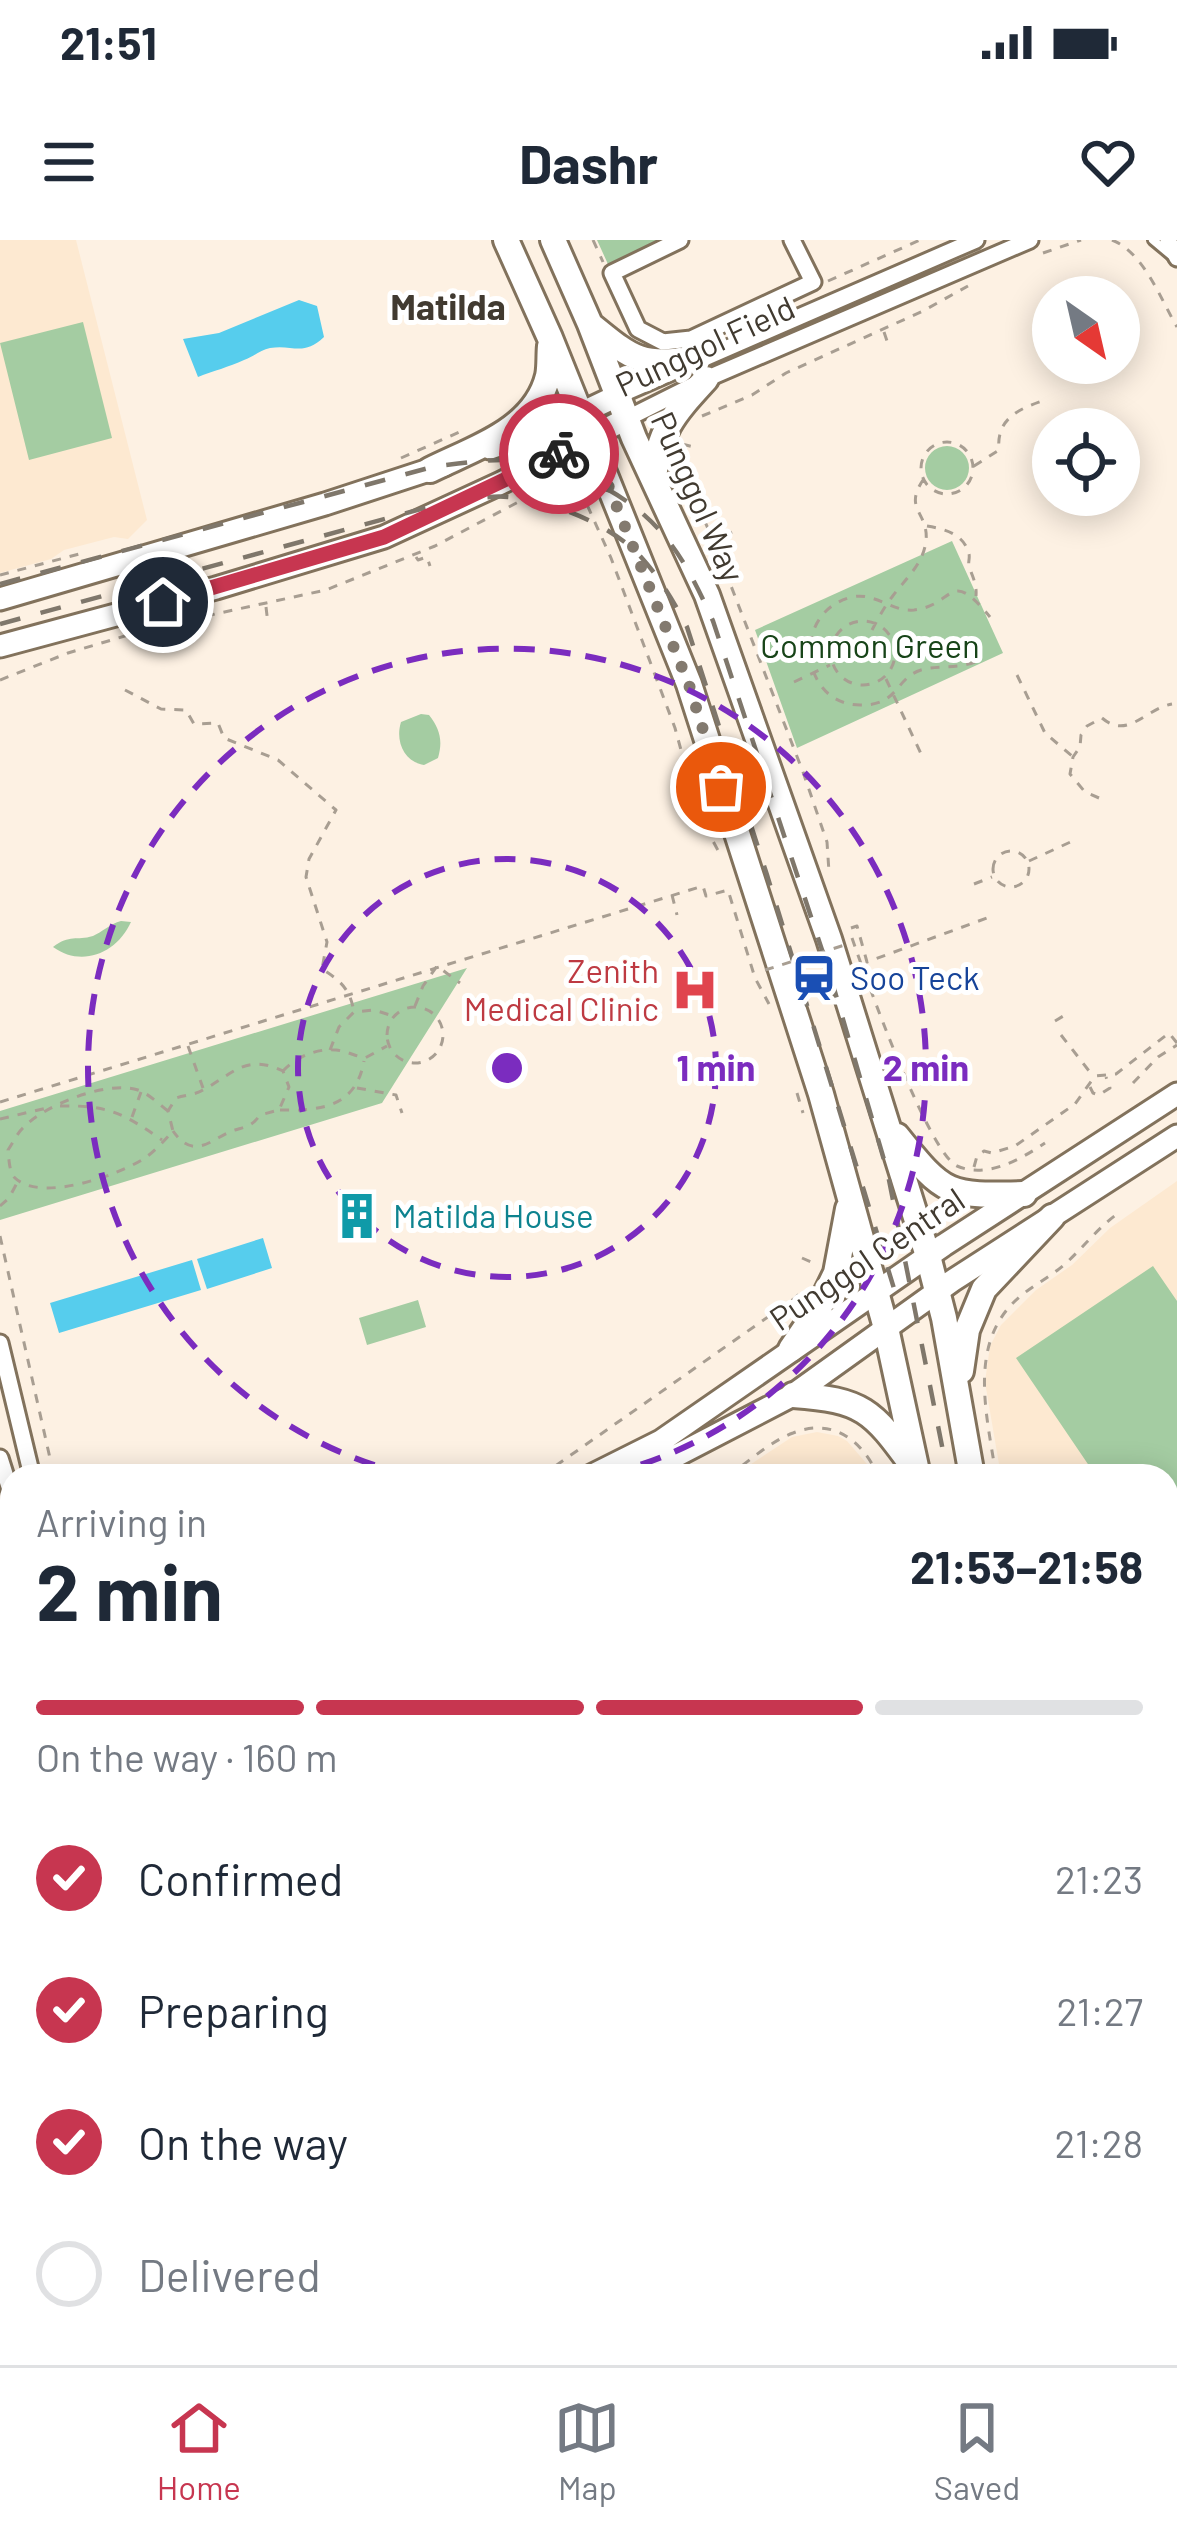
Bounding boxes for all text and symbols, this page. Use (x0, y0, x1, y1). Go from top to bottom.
text: 21:51 (60, 15, 157, 69)
icon: menu (36, 129, 102, 195)
icon: heart (1075, 129, 1141, 195)
text: Dashr (519, 130, 658, 195)
north arrow (1032, 276, 1140, 384)
map controls (1032, 276, 1140, 516)
district label: Matilda (390, 284, 506, 327)
street label: Punggol Field (609, 286, 800, 404)
courier (499, 394, 619, 514)
street label: Punggol Way (644, 405, 754, 588)
button: locate (1032, 408, 1140, 516)
icon: bike (526, 421, 592, 487)
pin (112, 551, 214, 653)
icon: home (130, 569, 196, 635)
park label: Common Green (760, 625, 980, 665)
pin (670, 736, 772, 838)
icon: bag (688, 754, 754, 820)
place label: Zenith Medical Clinic (464, 950, 659, 1028)
station icon: Soo Teck (789, 953, 839, 1003)
place label: Soo Teck (850, 957, 980, 997)
hospital icon: Zenith Medical Clinic (670, 965, 720, 1015)
text: 1 min (677, 1045, 755, 1088)
text: 2 min (883, 1045, 969, 1088)
centre of rings (486, 1047, 528, 1089)
street label: Punggol Central (761, 1178, 971, 1338)
building icon: Matilda House (332, 1191, 382, 1241)
place label: Matilda House (393, 1195, 594, 1235)
text: Arriving in (36, 1498, 207, 1545)
text: 21:53–21:58 (910, 1539, 1143, 1593)
text: 2 min (36, 1543, 223, 1637)
text: On the way · 160 m (36, 1733, 338, 1780)
icon: check (36, 1845, 102, 1911)
text: Confirmed (138, 1851, 343, 1905)
text: 21:23 (1055, 1855, 1143, 1902)
icon: check (36, 1977, 102, 2043)
text: Preparing (138, 1983, 329, 2037)
text: 21:27 (1056, 1987, 1143, 2034)
icon: check (36, 2109, 102, 2175)
text: On the way (138, 2115, 348, 2169)
text: 21:28 (1055, 2119, 1143, 2166)
text: Delivered (138, 2247, 321, 2301)
tab: Home (157, 2395, 241, 2507)
tab: Map (554, 2395, 620, 2507)
tab: Saved (934, 2395, 1020, 2507)

